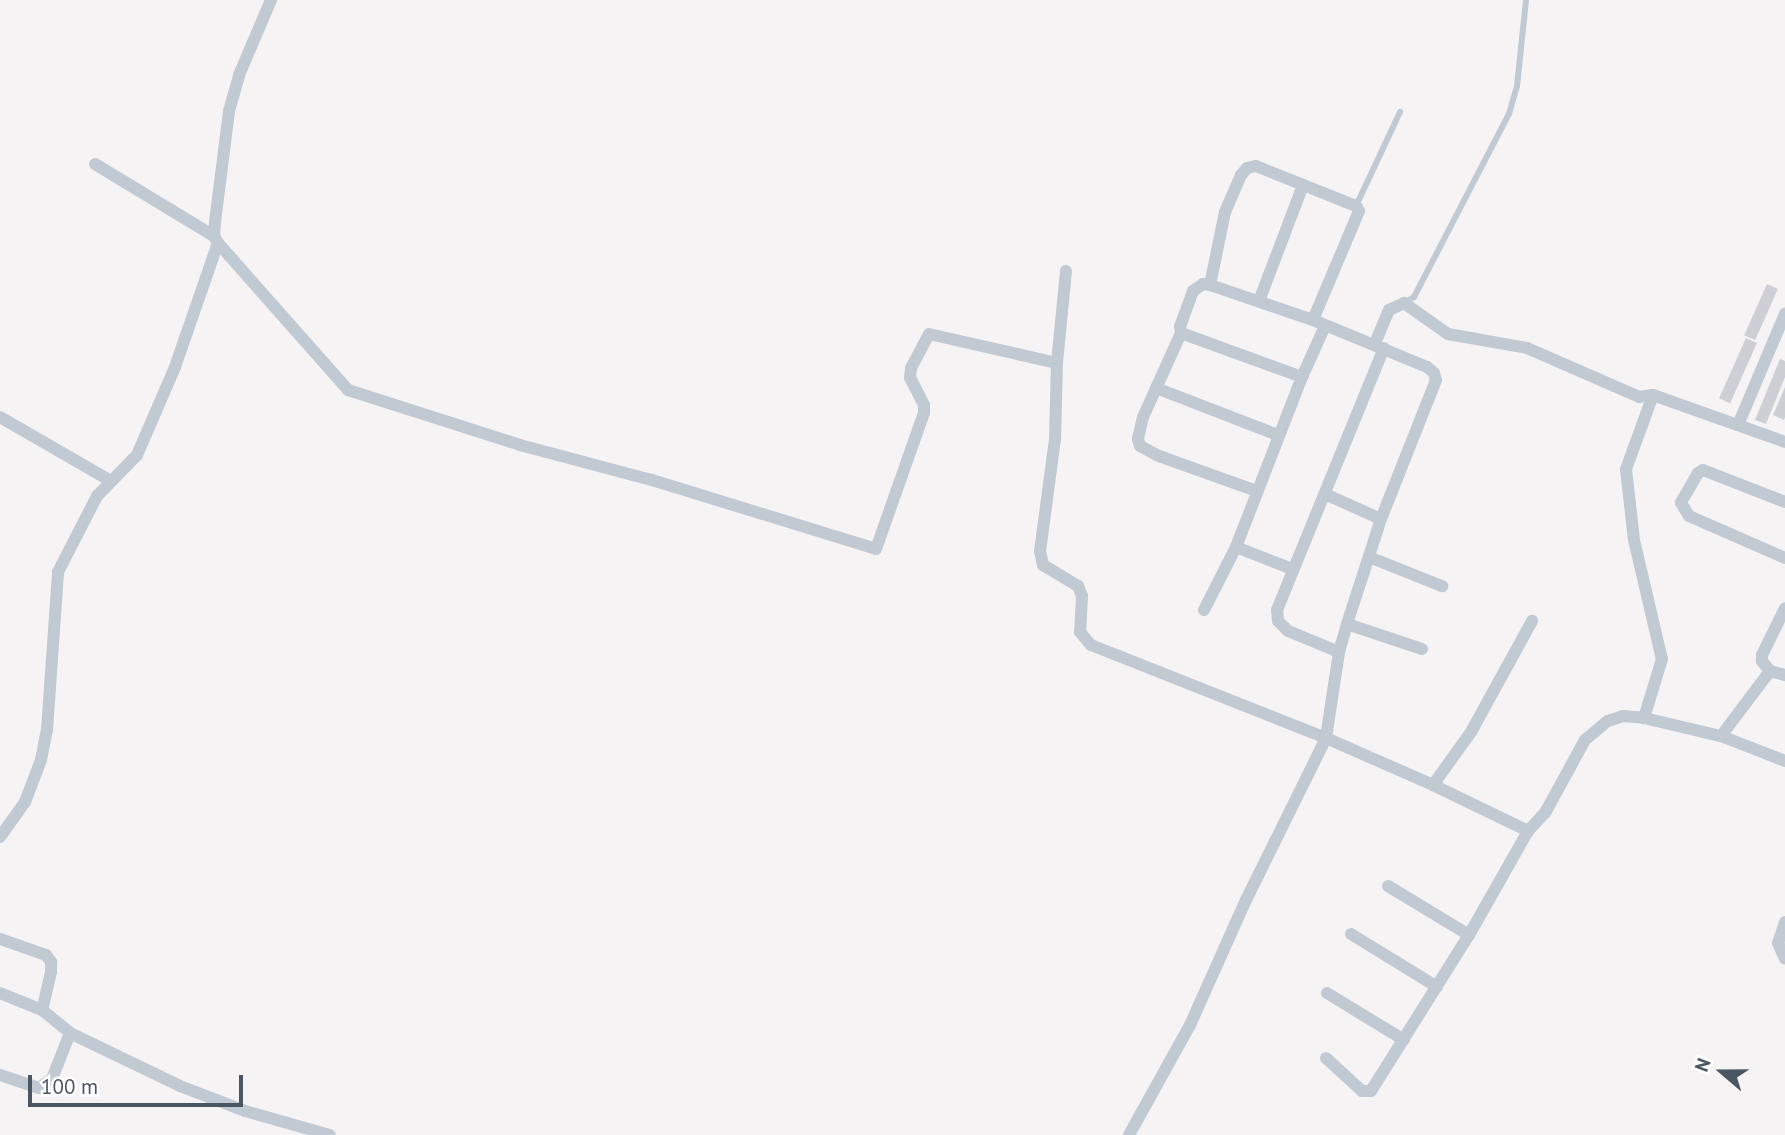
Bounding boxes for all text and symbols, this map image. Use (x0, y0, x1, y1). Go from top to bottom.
north arrow (1687, 1037, 1757, 1107)
text: N (1689, 1055, 1716, 1075)
scale bar (32, 1062, 247, 1106)
text: 100 m (41, 1073, 98, 1100)

